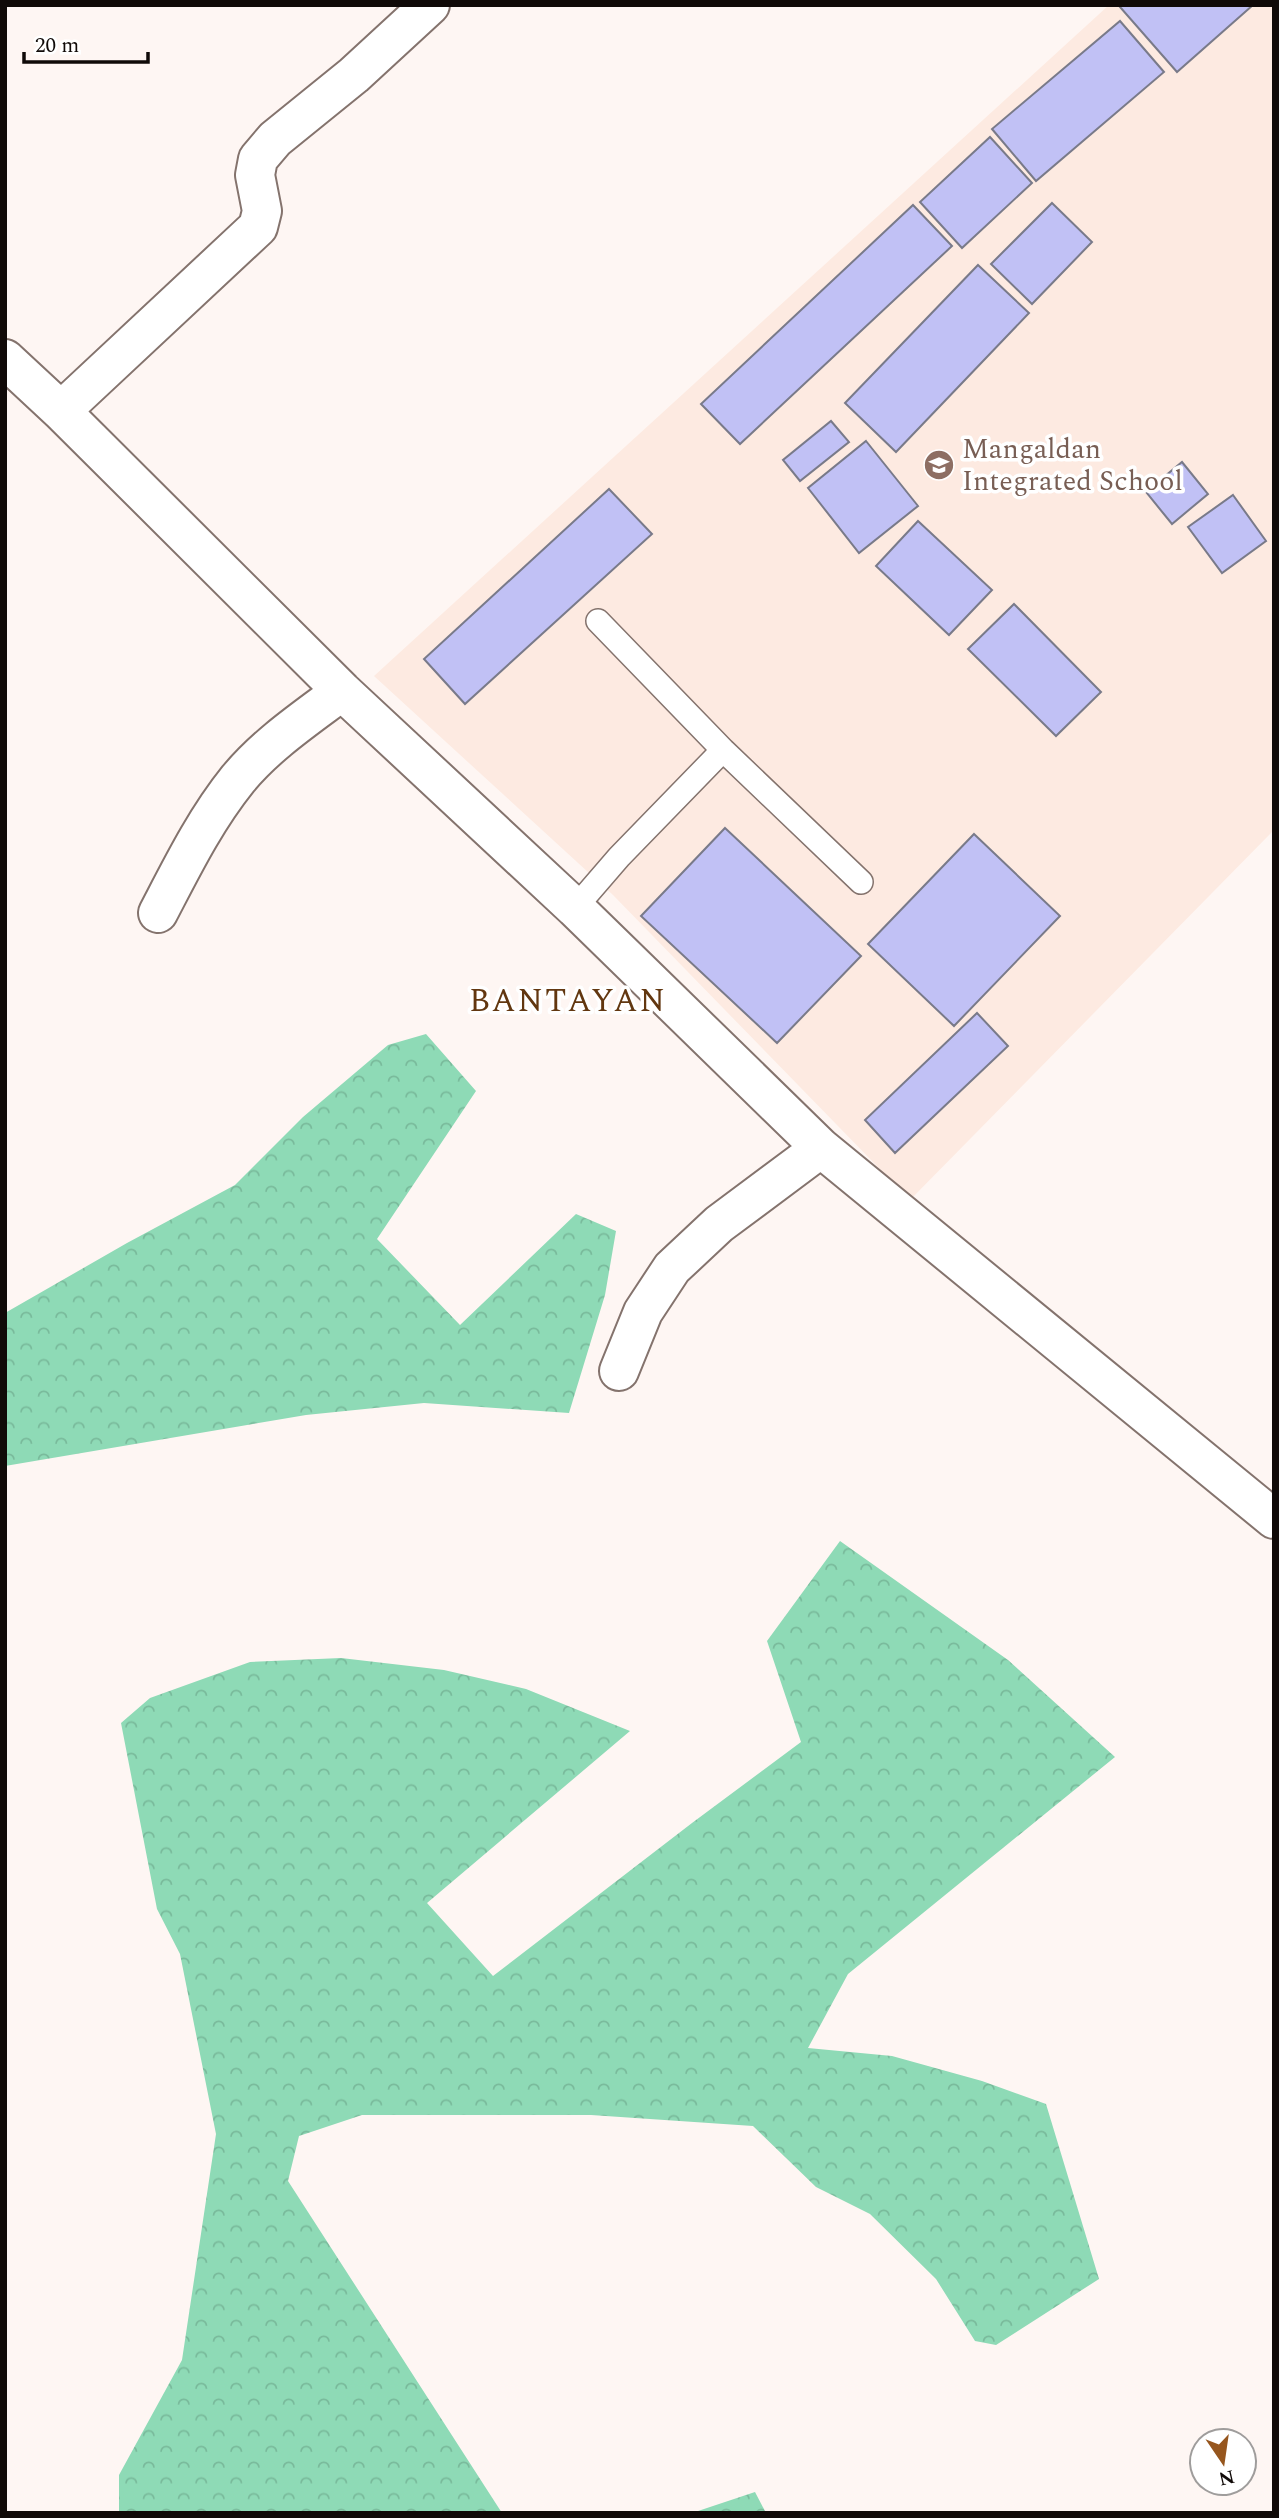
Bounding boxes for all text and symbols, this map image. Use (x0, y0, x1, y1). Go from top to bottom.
scale bar (24, 21, 149, 65)
text: 20 m (35, 30, 79, 62)
place label: Mangaldan Integrated School (962, 428, 1183, 503)
school or university icon: Mangaldan Integrated School (922, 448, 956, 482)
district label: BANTAYAN (469, 977, 667, 1026)
north arrow (1188, 2427, 1258, 2497)
text: N (1216, 2461, 1237, 2493)

